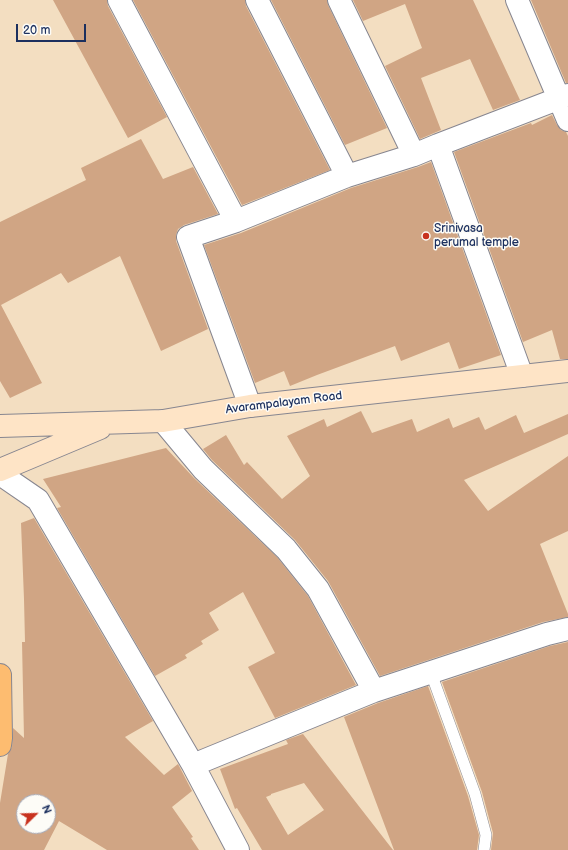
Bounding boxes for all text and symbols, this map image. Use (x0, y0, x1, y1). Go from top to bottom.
scale bar (18, 16, 88, 42)
text: 20 m (23, 23, 50, 38)
place label: Srinivasa perumal temple (434, 222, 519, 250)
marker: Srinivasa perumal temple (421, 231, 431, 241)
street label: Avarampalayam Road (225, 389, 343, 417)
north arrow (16, 794, 56, 834)
text: N (39, 803, 54, 816)

